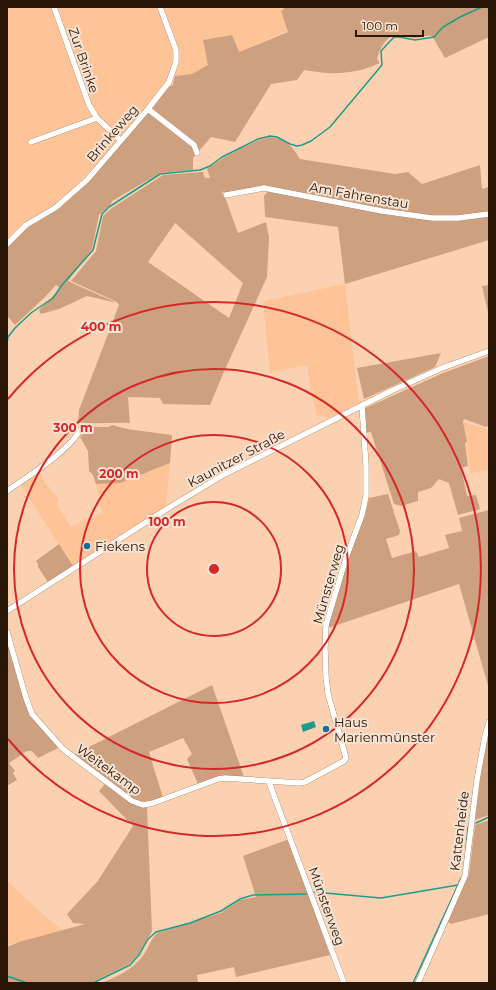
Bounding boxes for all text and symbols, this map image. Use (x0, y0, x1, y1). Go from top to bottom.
scale bar (356, 12, 423, 38)
text: 100 m (362, 18, 398, 33)
street label: Zur Brinke (65, 25, 103, 95)
street label: Brinkeweg (83, 101, 141, 165)
street label: Am Fahrenstau (308, 178, 410, 212)
text: 400 m (81, 319, 121, 334)
text: 300 m (52, 420, 93, 435)
street label: Kaunitzer Straße (185, 425, 288, 490)
text: 200 m (99, 466, 139, 481)
text: 100 m (149, 514, 185, 529)
place label: Fiekens (95, 538, 145, 554)
marker: Fiekens (82, 541, 92, 551)
street label: Münsterweg (309, 542, 347, 626)
centre of rings (207, 562, 221, 576)
place label: Haus Marienmünster (334, 714, 435, 745)
marker: Haus Marienmünster (321, 724, 331, 734)
street label: Weitekamp (74, 740, 144, 798)
street label: Kattenheide (446, 790, 472, 872)
street label: Münsterweg (305, 864, 349, 948)

